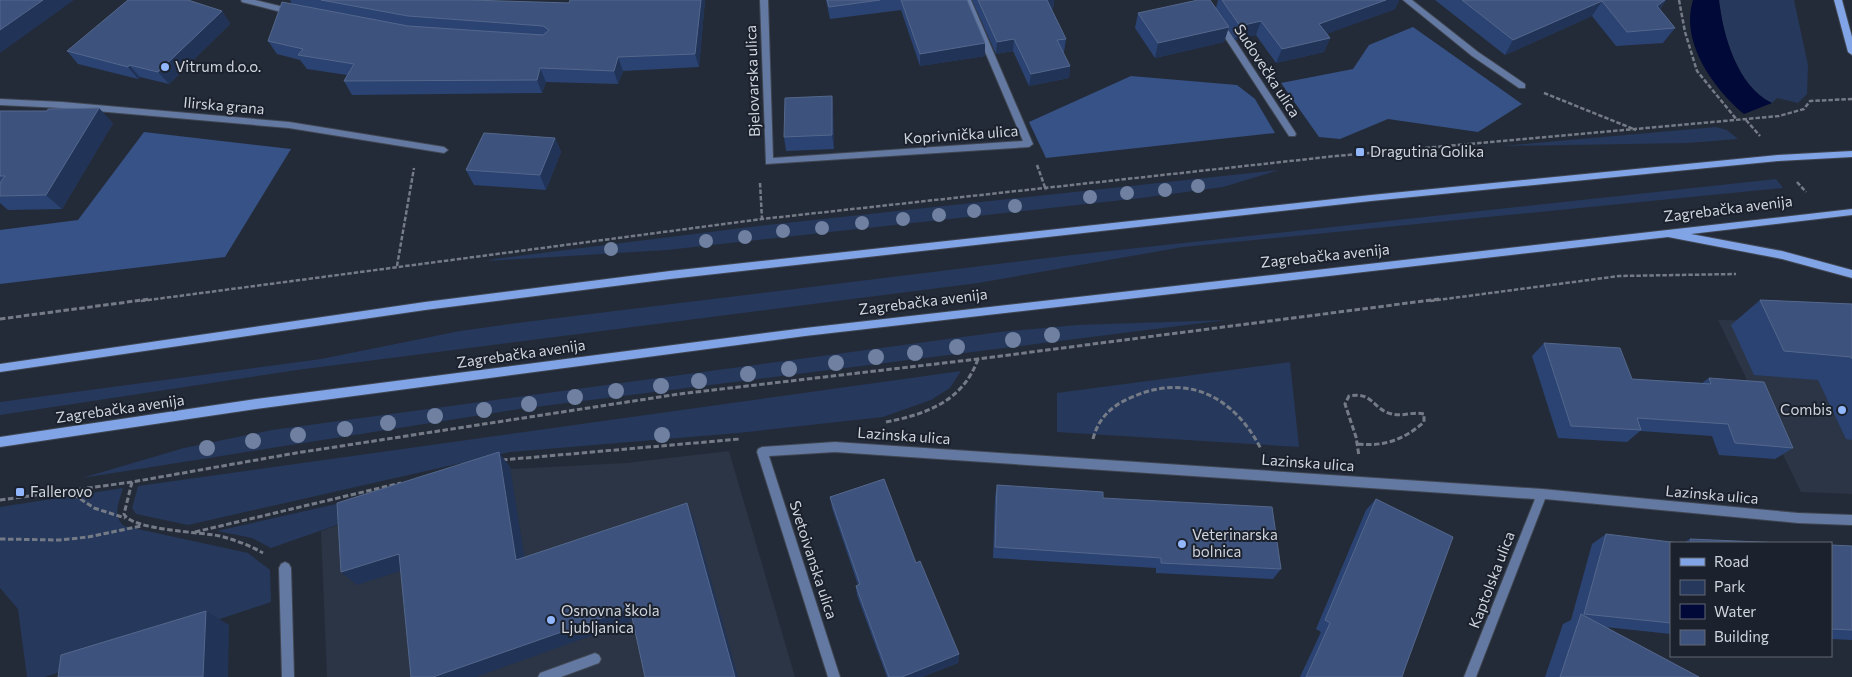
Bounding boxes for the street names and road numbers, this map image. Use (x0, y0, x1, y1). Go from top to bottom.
street label: Sudovečka ulica (1231, 20, 1305, 120)
street label: Bjelovarska ulica (741, 25, 763, 137)
street label: Ilirska grana (183, 92, 265, 118)
street label: Koprivnička ulica (903, 121, 1019, 147)
street label: Zagrebačka avenija (1662, 191, 1793, 225)
street label: Zagrebačka avenija (1259, 239, 1390, 271)
street label: Zagrebačka avenija (857, 284, 988, 318)
street label: Zagrebačka avenija (455, 335, 586, 371)
street label: Zagrebačka avenija (54, 390, 185, 426)
street label: Lazinska ulica (857, 423, 951, 447)
street label: Lazinska ulica (1261, 450, 1355, 474)
street label: Lazinska ulica (1665, 481, 1759, 507)
street label: Svetoivanska ulica (786, 498, 842, 621)
street label: Kaptolska ulica (1464, 529, 1518, 631)

